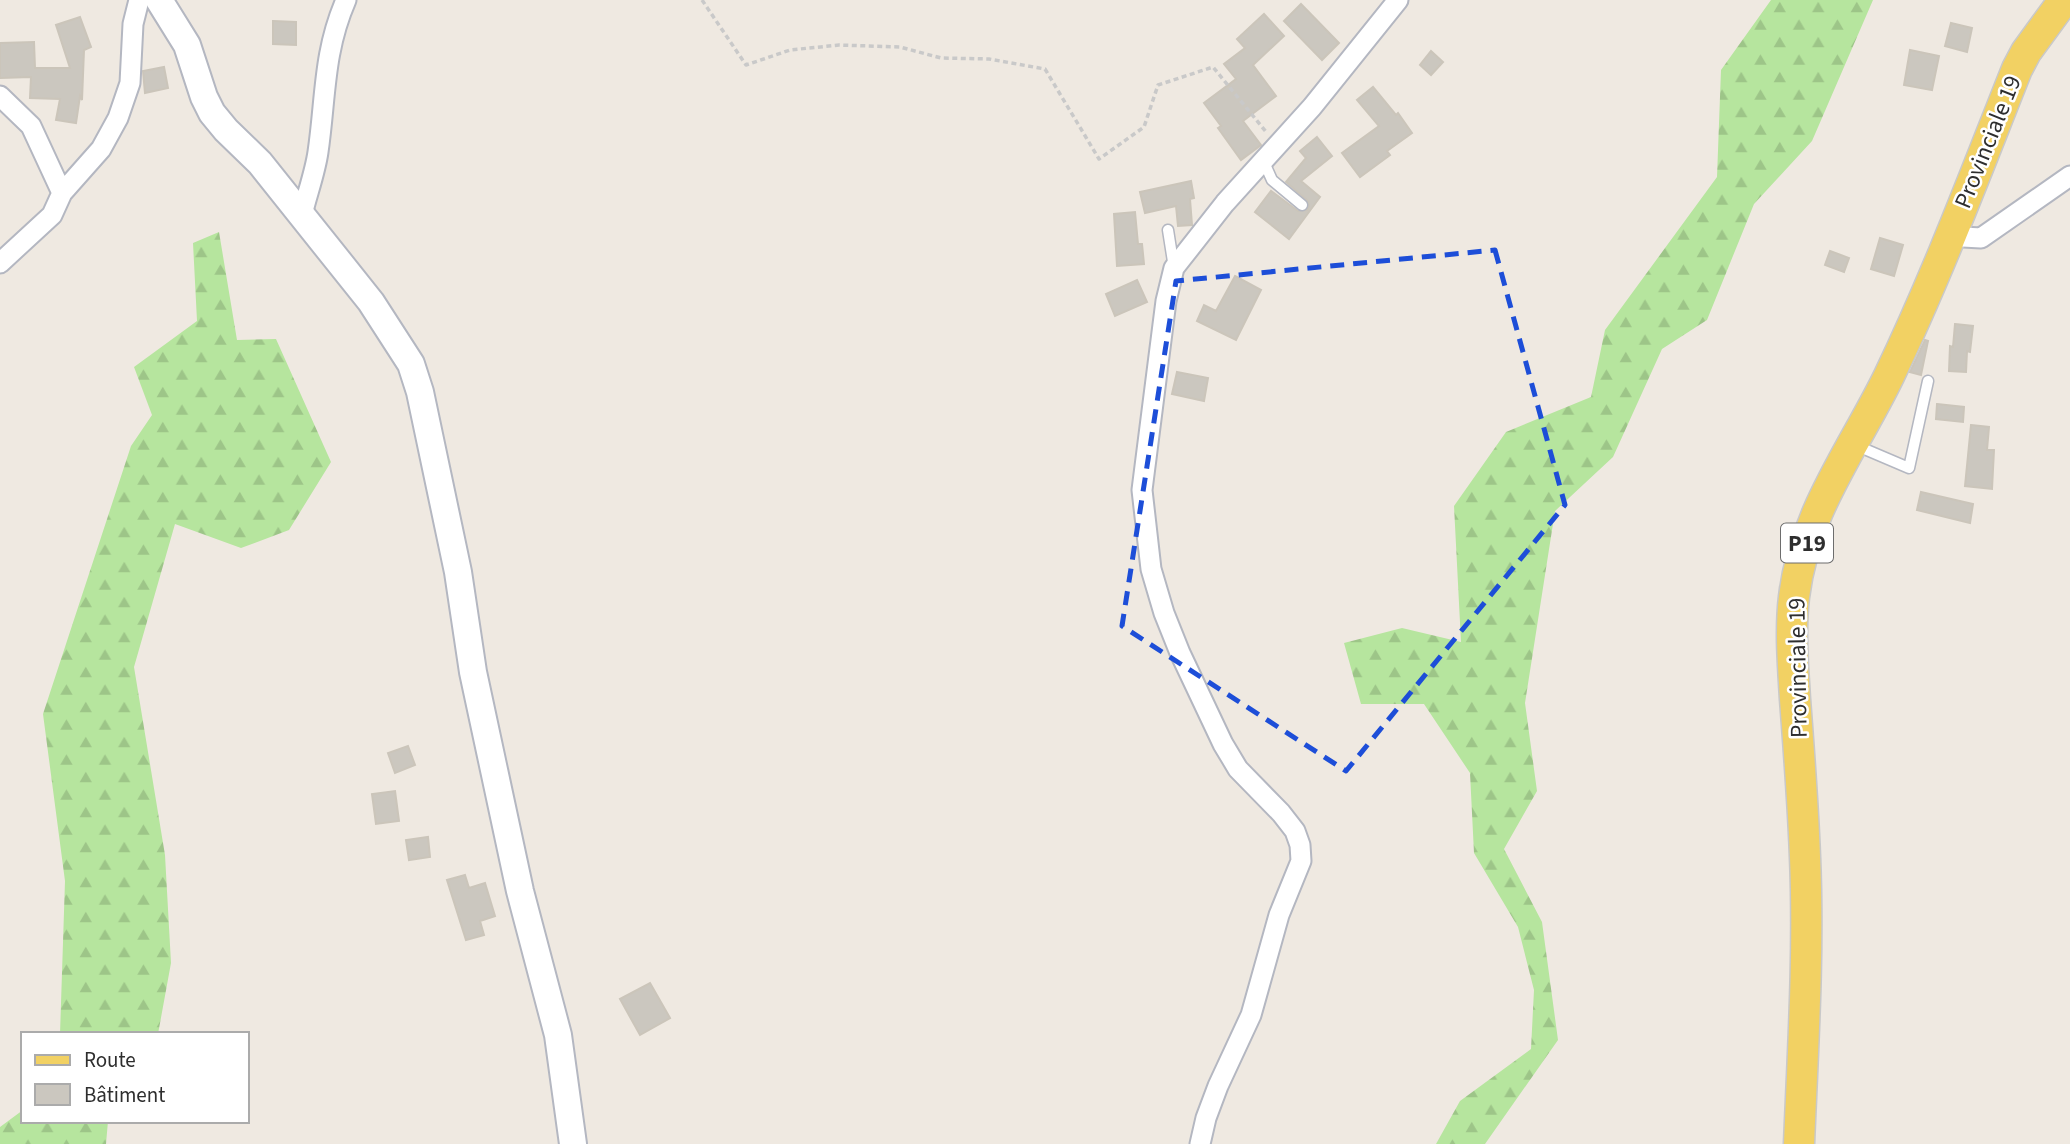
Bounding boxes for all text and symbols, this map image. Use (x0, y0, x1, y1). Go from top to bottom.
street label: Provinciale 19 (1945, 70, 2031, 214)
road number: P19 (1781, 524, 1833, 562)
street label: Provinciale 19 (1779, 597, 1817, 739)
legend (21, 1032, 248, 1123)
text: Route (84, 1045, 136, 1075)
text: Bâtiment (84, 1080, 165, 1110)

